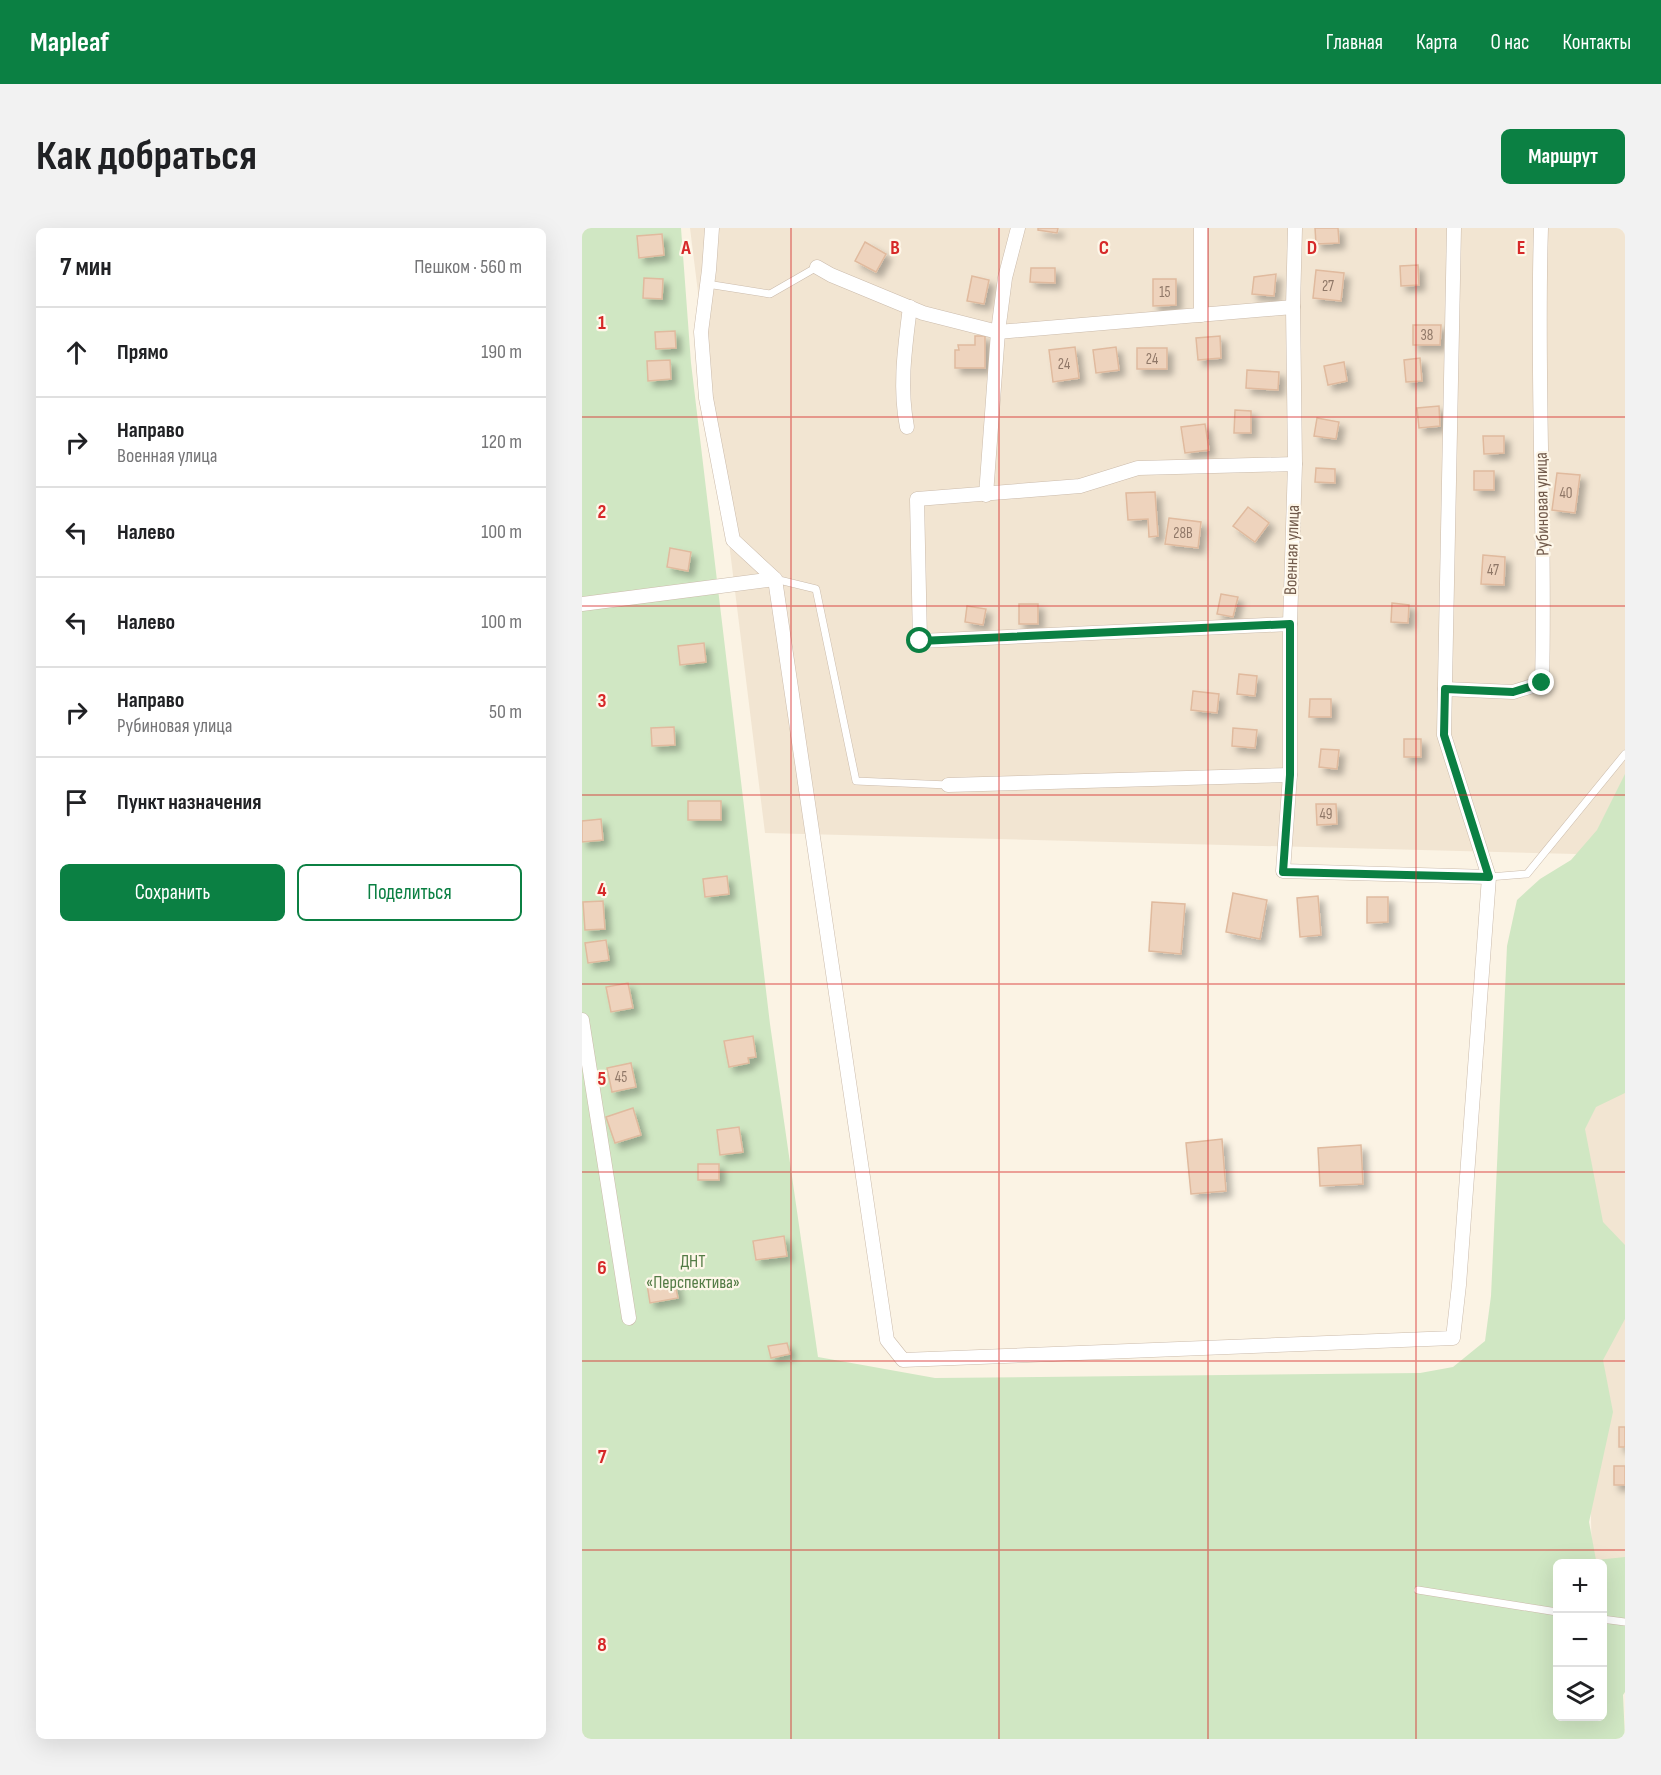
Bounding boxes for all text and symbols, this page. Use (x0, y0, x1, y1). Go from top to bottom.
text: Mapleaf (30, 26, 109, 59)
text: Главная (1326, 30, 1383, 55)
text: Карта (1416, 30, 1457, 55)
text: О нас (1490, 30, 1529, 55)
text: Контакты (1562, 30, 1631, 55)
button: Маршрут (1501, 129, 1625, 184)
text: Как добраться (36, 131, 257, 182)
text: A (680, 236, 691, 260)
text: B (890, 236, 900, 260)
text: C (1099, 236, 1109, 260)
text: D (1307, 236, 1317, 260)
text: E (1517, 236, 1525, 260)
text: 7 мин (60, 252, 112, 283)
text: Пешком · 560 m (414, 255, 522, 279)
house number: 27 (1322, 277, 1334, 296)
house number: 15 (1159, 283, 1171, 302)
text: 1 (598, 311, 606, 335)
house number: 38 (1421, 326, 1433, 345)
icon: ahead (60, 336, 93, 369)
text: Прямо (117, 339, 168, 366)
text: 190 m (481, 340, 522, 364)
house number: 24 (1146, 350, 1158, 369)
house number: 24 (1058, 355, 1070, 374)
text: Направо (117, 417, 184, 444)
icon: right (60, 426, 93, 459)
text: 120 m (482, 430, 522, 454)
text: Военная улица (117, 444, 217, 468)
street label: Рубиновая улица (1531, 452, 1553, 556)
house number: 40 (1560, 484, 1572, 503)
text: 2 (598, 500, 606, 524)
street label: Военная улица (1280, 504, 1304, 596)
icon: left (60, 516, 93, 549)
text: Налево (117, 519, 175, 546)
text: 100 m (481, 520, 522, 544)
house number: 28В (1173, 524, 1193, 543)
house number: 47 (1487, 561, 1499, 580)
icon: left (60, 606, 93, 639)
text: Налево (117, 609, 175, 636)
text: 100 m (481, 610, 522, 634)
route start (906, 627, 932, 653)
route end (1528, 669, 1554, 695)
text: Направо (117, 687, 184, 714)
text: 3 (598, 689, 607, 713)
icon: right (60, 696, 93, 729)
text: 50 m (489, 700, 522, 724)
text: Рубиновая улица (117, 714, 232, 738)
icon: arrive (60, 786, 93, 819)
text: Пункт назначения (117, 789, 261, 816)
house number: 49 (1320, 805, 1332, 824)
button: Сохранить (60, 864, 285, 921)
button: Поделиться (297, 864, 522, 921)
text: 4 (597, 878, 607, 902)
text: 5 (598, 1067, 607, 1091)
house number: 45 (615, 1068, 627, 1087)
park label: ДНТ «Перспектива» (646, 1251, 740, 1293)
text: 6 (597, 1256, 607, 1280)
text: 7 (598, 1445, 607, 1469)
map controls (1553, 1559, 1607, 1721)
button: + (1553, 1559, 1607, 1613)
button: − (1553, 1613, 1607, 1667)
text: 8 (597, 1633, 607, 1657)
button: layers (1553, 1667, 1607, 1721)

